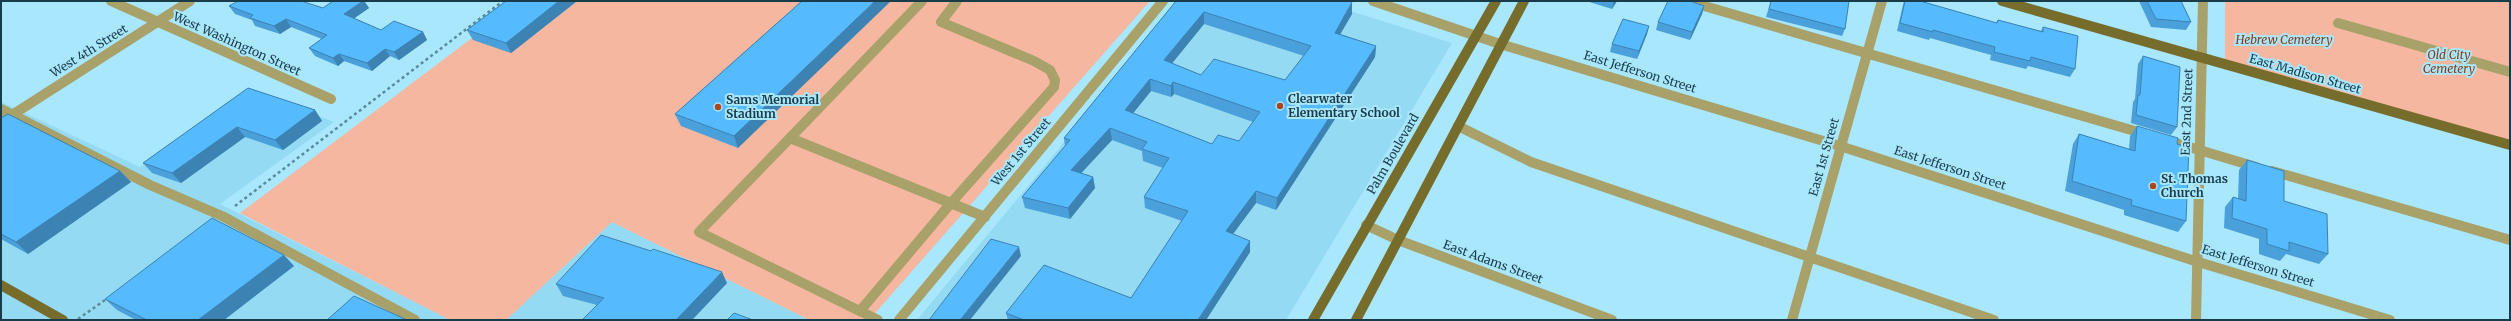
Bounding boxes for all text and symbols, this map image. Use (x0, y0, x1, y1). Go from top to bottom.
street label: West Washington Street (170, 8, 304, 79)
street label: West 4th Street (47, 21, 130, 81)
park label: Hebrew Cemetery (2235, 32, 2333, 47)
street label: East Jefferson Street (1582, 47, 1699, 96)
park label: Old City Cemetery (2423, 47, 2476, 76)
street label: East Madison Street (2248, 50, 2363, 97)
street label: East 2nd Street (2177, 68, 2196, 156)
place label: Clearwater Elementary School (1288, 91, 1400, 120)
place label: Sams Memorial Stadium (726, 92, 819, 121)
marker: Clearwater Elementary School (1275, 101, 1285, 111)
marker: Sams Memorial Stadium (713, 102, 723, 112)
street label: Palm Boulevard (1363, 111, 1422, 197)
street label: West 1st Street (987, 114, 1054, 190)
street label: East 1st Street (1805, 116, 1842, 198)
street label: East Jefferson Street (1892, 142, 2008, 193)
place label: St. Thomas Church (2161, 171, 2228, 200)
marker: St. Thomas Church (2148, 181, 2158, 191)
street label: East Adams Street (1441, 237, 1545, 287)
street label: East Jefferson Street (2200, 241, 2317, 290)

